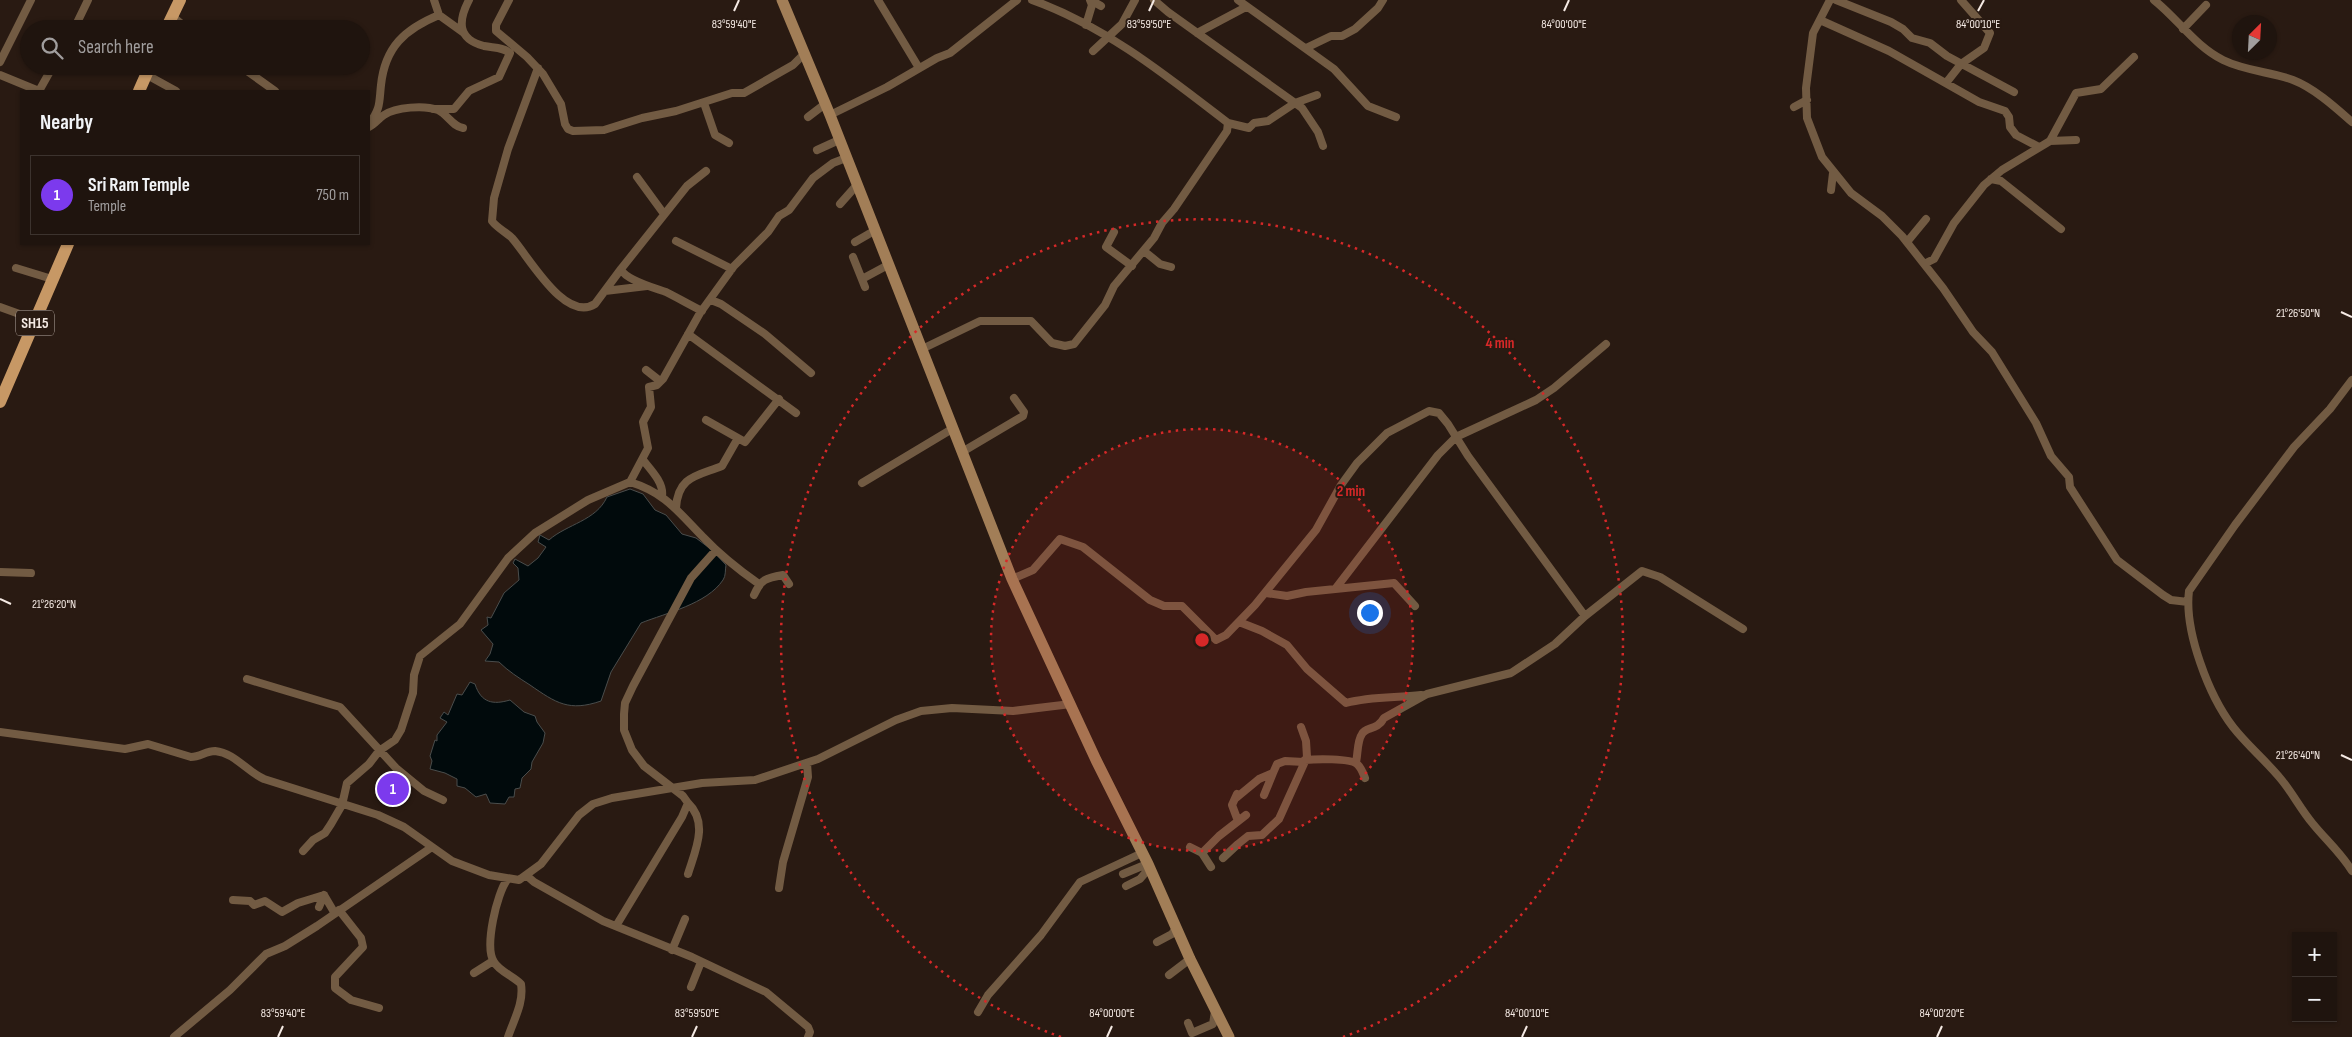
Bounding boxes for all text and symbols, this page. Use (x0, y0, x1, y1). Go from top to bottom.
north arrow (2232, 15, 2277, 60)
text: 83°59'40"E (712, 17, 756, 32)
text: 83°59'50"E (1127, 17, 1171, 32)
text: 84°00'00"E (1541, 17, 1587, 32)
text: 84°00'10"E (1956, 17, 2000, 32)
search box (20, 20, 370, 75)
icon: search (38, 34, 66, 62)
text: Search here (78, 36, 154, 59)
text: Nearby (40, 110, 93, 135)
text: Sri Ram Temple (88, 174, 190, 197)
text: 1 (54, 186, 60, 205)
text: 750 m (316, 186, 349, 205)
text: Temple (88, 197, 126, 216)
text: 21°26'50"N (2276, 306, 2320, 321)
road number: SH15 (16, 310, 54, 336)
text: 4 min (1486, 334, 1514, 353)
text: 2 min (1337, 482, 1365, 501)
text: 21°26'20"N (32, 597, 76, 612)
your location (1357, 600, 1383, 626)
centre of rings (1193, 631, 1211, 649)
text: 21°26'40"N (2276, 748, 2320, 763)
pin: 1 (377, 770, 409, 808)
map controls (2292, 932, 2337, 1022)
button: + (2292, 932, 2337, 977)
button: − (2292, 977, 2337, 1022)
text: 83°59'40"E (261, 1006, 305, 1021)
text: 83°59'50"E (675, 1006, 719, 1021)
text: 84°00'00"E (1089, 1006, 1135, 1021)
text: 84°00'10"E (1505, 1006, 1549, 1021)
text: 84°00'20"E (1920, 1006, 1965, 1021)

